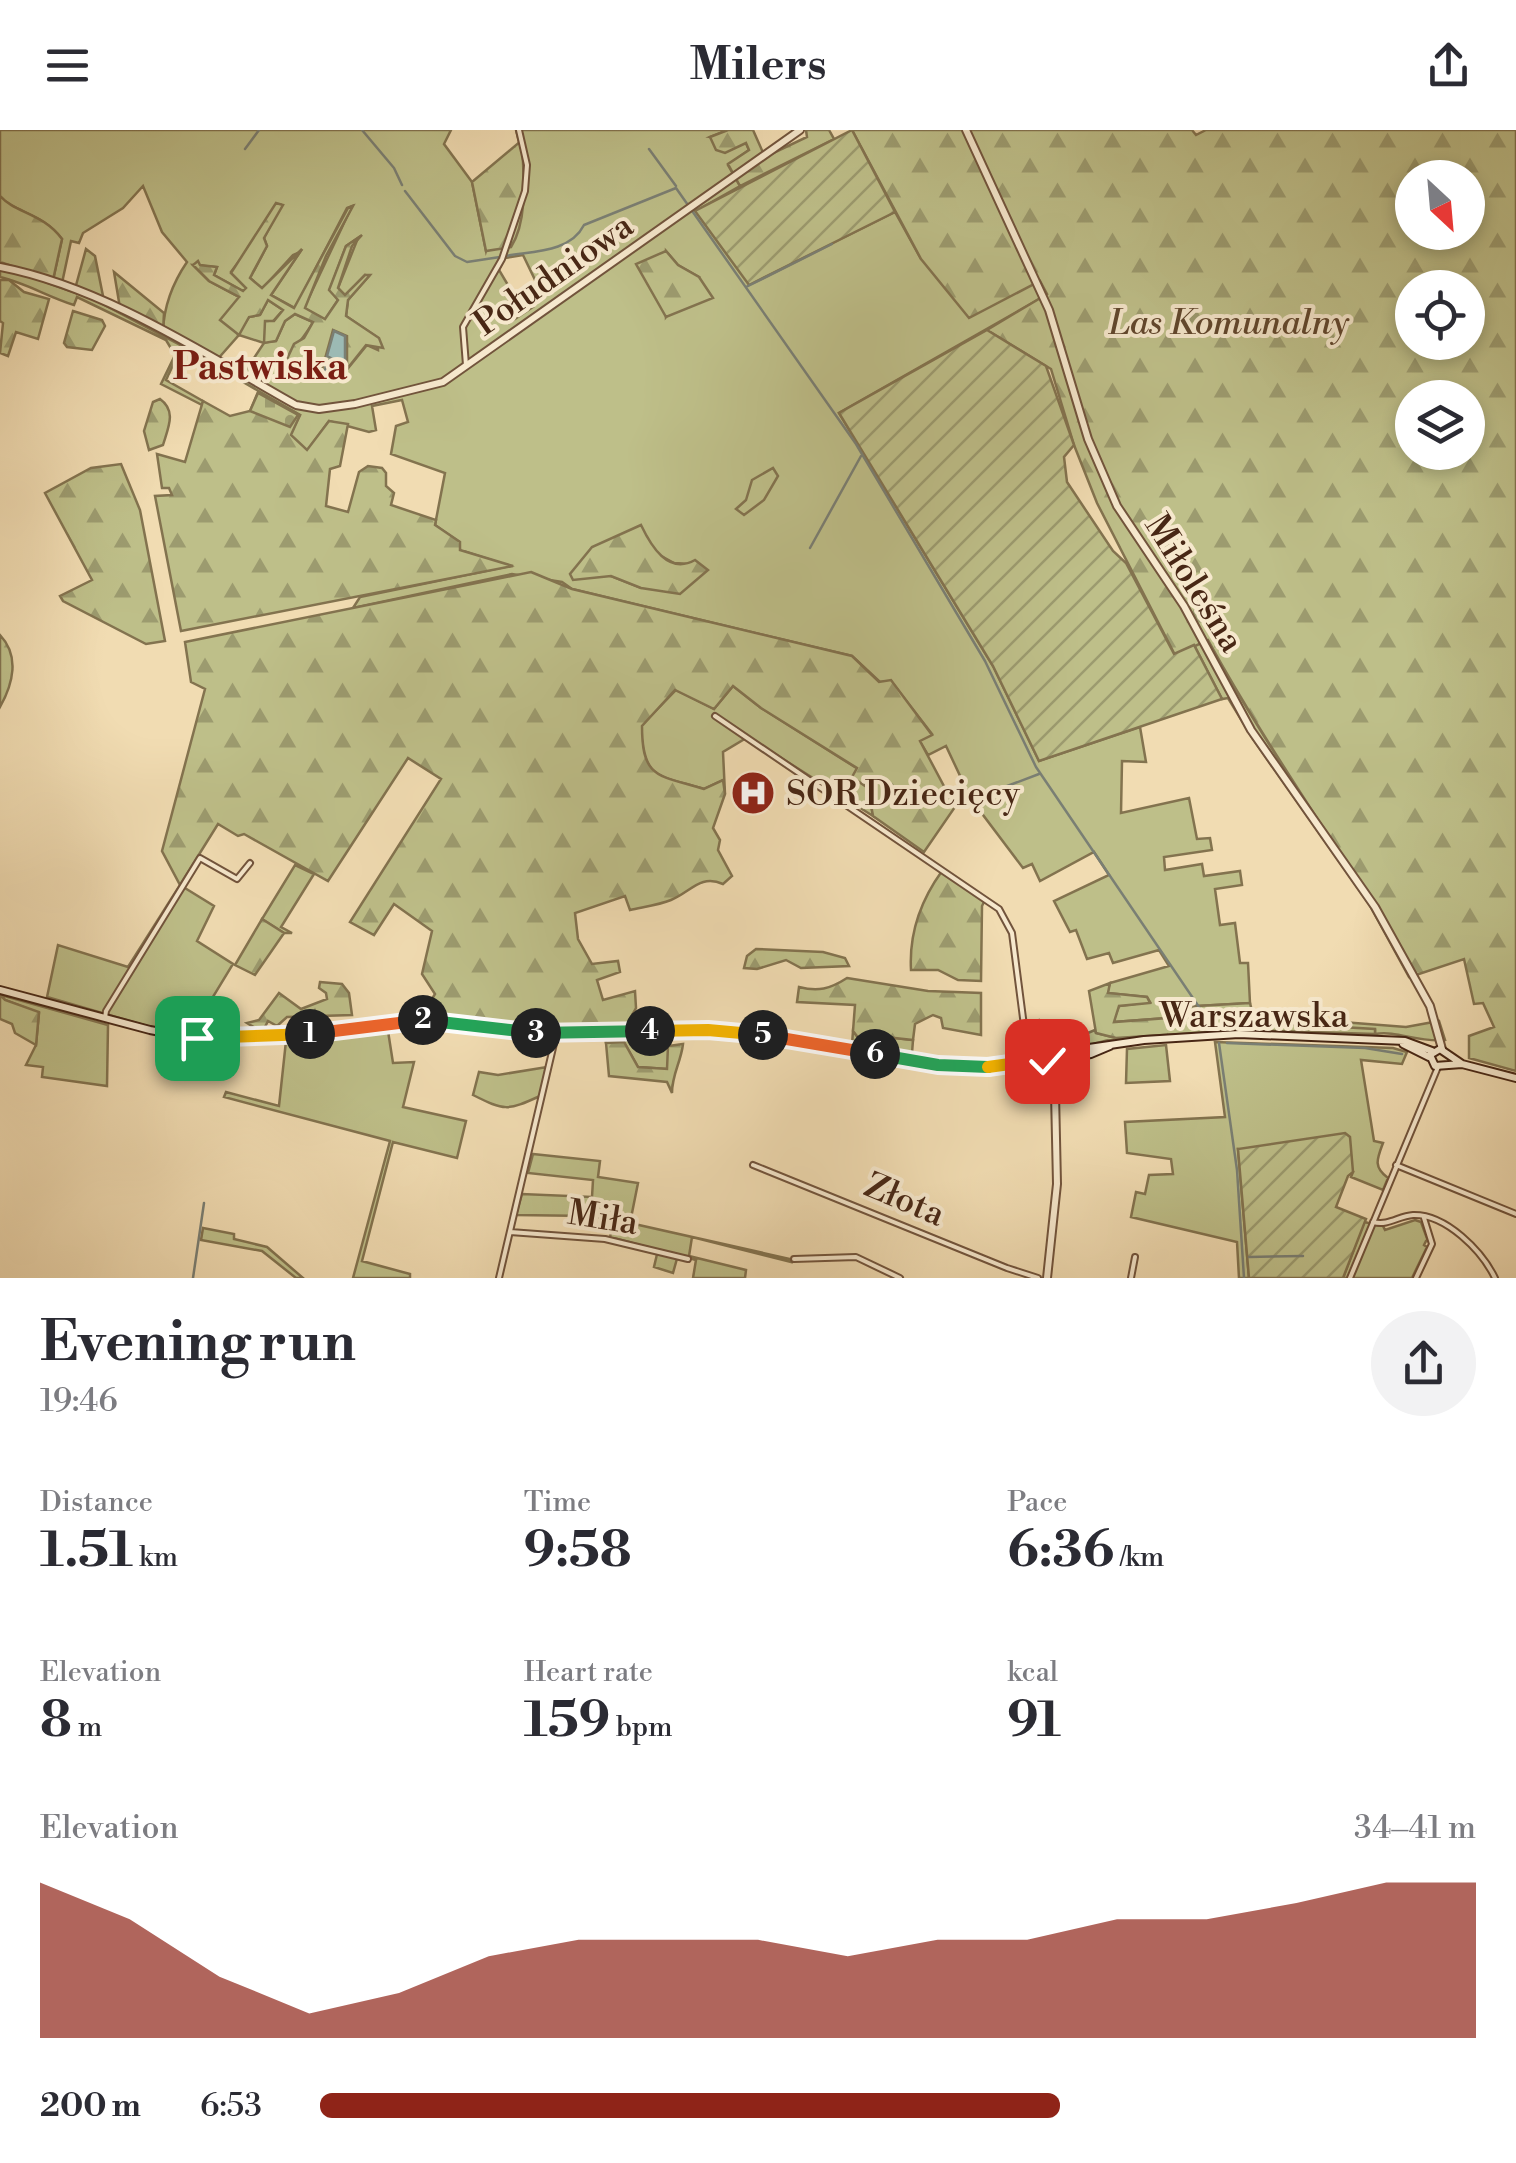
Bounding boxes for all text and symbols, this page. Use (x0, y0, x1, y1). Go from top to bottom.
text: Milers (689, 37, 827, 94)
icon: menu (40, 38, 95, 93)
icon: share (1421, 38, 1476, 93)
north arrow (1395, 160, 1485, 250)
map controls (1395, 160, 1485, 470)
street label: Południowa (466, 204, 642, 346)
button: locate (1395, 270, 1485, 360)
park label: Las Komunalny (1108, 302, 1350, 345)
district label: Pastwiska (173, 344, 348, 391)
button: layers (1395, 380, 1485, 470)
street label: Miłoleśna (1135, 507, 1253, 661)
hospital icon: SOR Dziecięcy (730, 770, 776, 816)
place label: SOR Dziecięcy (786, 773, 1021, 816)
pin: 2 (398, 995, 448, 1045)
street label: Warszawska (1158, 995, 1349, 1038)
pin (155, 996, 240, 1081)
text: 2 (414, 1002, 432, 1037)
pin: 4 (625, 1006, 675, 1056)
pin: 3 (511, 1008, 561, 1058)
pin: 1 (285, 1009, 335, 1059)
pin: 5 (738, 1010, 788, 1060)
icon: arrive (170, 1011, 225, 1066)
text: 4 (641, 1013, 659, 1048)
text: 3 (528, 1015, 544, 1050)
text: 1 (303, 1016, 317, 1051)
text: 5 (754, 1017, 772, 1052)
pin (1005, 1019, 1090, 1104)
pin: 6 (850, 1029, 900, 1079)
icon: check (1020, 1034, 1075, 1089)
text: 6 (866, 1036, 884, 1071)
street label: Złota (858, 1164, 951, 1237)
street label: Miła (565, 1192, 641, 1245)
text: Evening run (40, 1309, 356, 1378)
button: share (1371, 1311, 1476, 1416)
text: 19:46 (40, 1381, 118, 1421)
text: Distance (40, 1485, 153, 1520)
text: Time (524, 1485, 591, 1520)
text: Pace (1007, 1485, 1067, 1520)
text: 1.51 (40, 1520, 133, 1582)
text: 9:58 (524, 1520, 632, 1582)
text: 6:36 (1007, 1520, 1114, 1582)
text: km (133, 1540, 178, 1575)
text: /km (1114, 1540, 1164, 1575)
text: Elevation (40, 1655, 161, 1690)
text: Heart rate (524, 1655, 653, 1690)
text: kcal (1007, 1655, 1058, 1690)
text: 8 (40, 1690, 72, 1752)
text: 159 (524, 1690, 610, 1752)
text: 91 (1007, 1690, 1061, 1752)
text: m (72, 1710, 102, 1745)
text: bpm (610, 1710, 673, 1745)
text: Elevation (40, 1808, 179, 1848)
text: 34–41 m (1354, 1808, 1476, 1848)
text: 200 m (40, 2086, 141, 2126)
text: 6:53 (200, 2086, 262, 2126)

